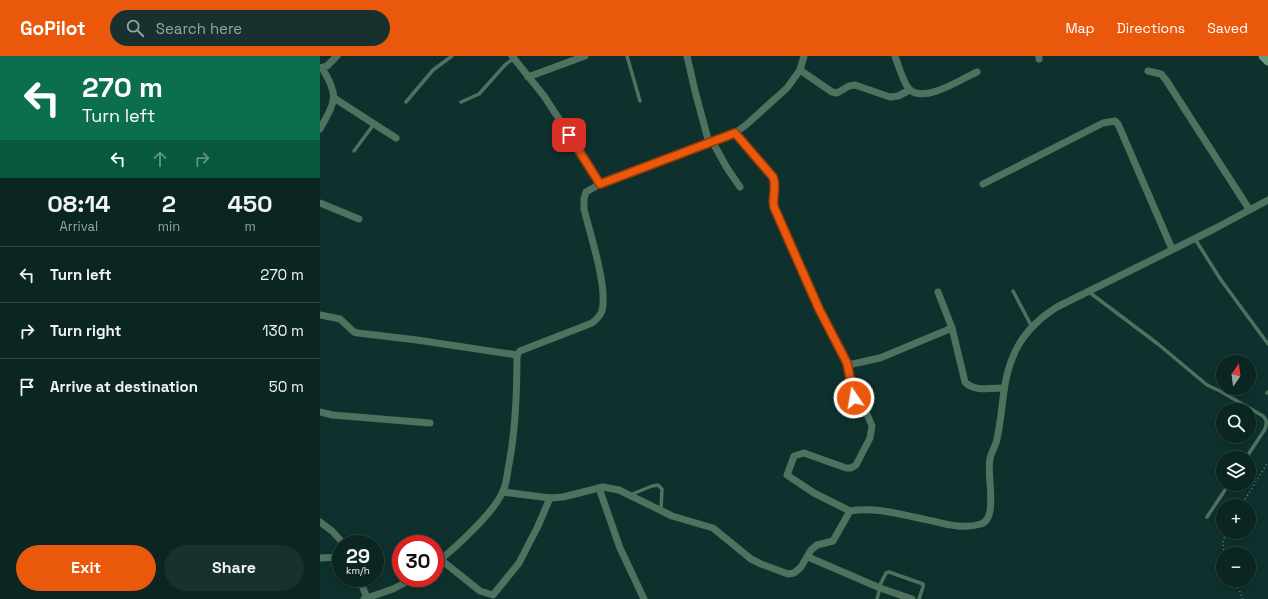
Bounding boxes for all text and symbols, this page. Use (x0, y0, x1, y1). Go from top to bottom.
search box (110, 10, 390, 46)
text: GoPilot (20, 16, 86, 41)
icon: search (124, 17, 146, 39)
text: Search here (156, 19, 242, 38)
text: Map (1065, 19, 1095, 37)
text: Directions (1117, 19, 1185, 37)
text: Saved (1207, 19, 1248, 37)
text: 270 m (82, 69, 163, 105)
icon: left (16, 72, 68, 124)
text: Turn left (82, 104, 155, 127)
pin (552, 118, 586, 152)
icon: arrive (558, 124, 580, 146)
icon: left (107, 148, 129, 170)
icon: ahead (149, 148, 171, 170)
icon: right (191, 148, 213, 170)
text: 08:14 (47, 188, 111, 219)
text: 2 (162, 188, 176, 219)
text: 450 (227, 188, 273, 219)
text: Arrival (60, 218, 98, 235)
text: min (158, 218, 180, 235)
text: m (244, 218, 256, 235)
icon: left (16, 264, 38, 286)
text: Turn left (50, 265, 112, 284)
text: 270 m (260, 265, 304, 284)
icon: right (16, 320, 38, 342)
text: Turn right (50, 321, 121, 340)
text: 130 m (262, 321, 304, 340)
north arrow (1216, 355, 1256, 395)
map controls (1216, 355, 1256, 587)
icon: arrive (16, 376, 38, 398)
text: Arrive at destination (50, 377, 198, 396)
text: 50 m (269, 377, 304, 396)
position arrow (833, 377, 875, 419)
button: search (1216, 403, 1256, 443)
button: layers (1216, 451, 1256, 491)
button: + (1216, 499, 1256, 539)
speed limit sign: 30 (392, 535, 444, 587)
text: 29 (346, 543, 370, 569)
button: Exit (16, 545, 156, 591)
button: Share (164, 545, 304, 591)
button: − (1216, 547, 1256, 587)
text: km/h (346, 564, 370, 577)

